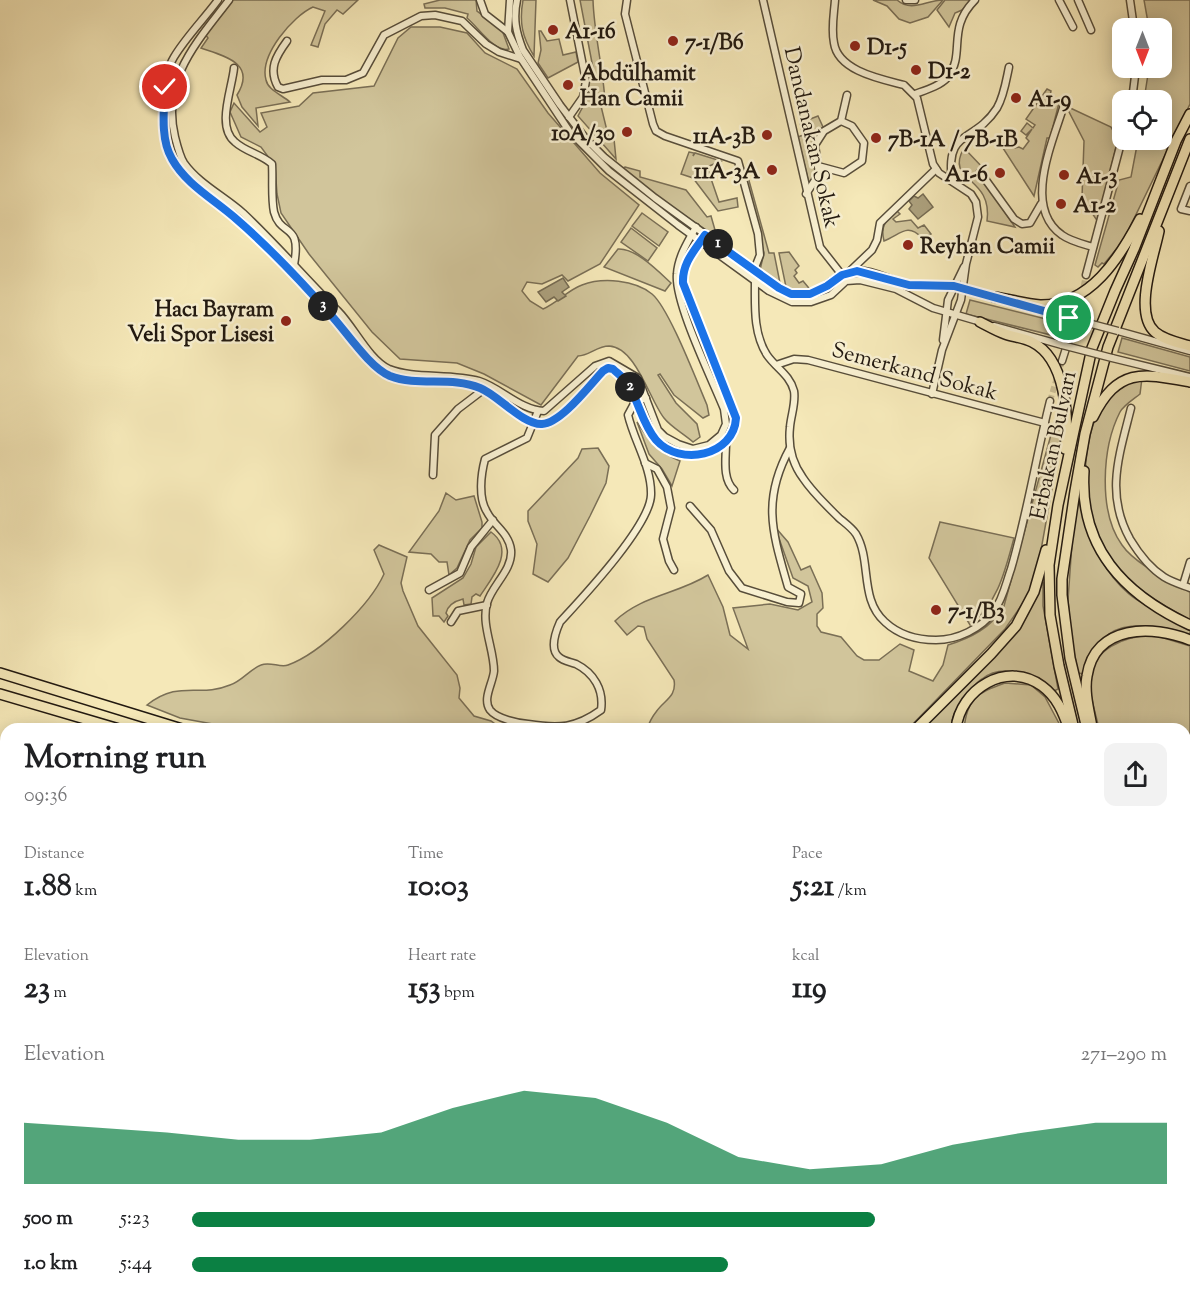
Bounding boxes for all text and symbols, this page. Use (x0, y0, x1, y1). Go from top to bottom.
place label: A1-16 (565, 17, 616, 49)
north arrow (1112, 18, 1172, 78)
map controls (1112, 18, 1172, 150)
marker: A1-16 (546, 23, 560, 37)
place label: 7-1/B6 (685, 28, 744, 60)
place label: D1-5 (867, 33, 907, 65)
marker: 7-1/B6 (666, 34, 680, 48)
marker: D1-5 (848, 39, 862, 53)
street label: Dandanakan Sokak (774, 44, 846, 231)
place label: D1-2 (928, 57, 971, 89)
place label: Abdülhamit Han Camii (580, 59, 696, 116)
pin (139, 61, 190, 112)
marker: D1-2 (909, 63, 923, 77)
icon: check (148, 70, 181, 103)
marker: Abdülhamit Han Camii (561, 78, 575, 92)
place label: A1-9 (1028, 85, 1072, 117)
button: locate (1112, 90, 1172, 150)
marker: A1-9 (1009, 91, 1023, 105)
place label: 10A/30 (551, 119, 615, 151)
place label: 11A-3B (693, 122, 755, 154)
marker: 10A/30 (620, 125, 634, 139)
place label: 7B-1A / 7B-1B (888, 125, 1018, 157)
marker: 11A-3B (760, 128, 774, 142)
marker: 7B-1A / 7B-1B (869, 131, 883, 145)
place label: 11A-3A (694, 157, 760, 189)
place label: A1-6 (944, 160, 988, 192)
place label: A1-3 (1076, 162, 1118, 194)
marker: 11A-3A (765, 163, 779, 177)
marker: A1-6 (993, 166, 1007, 180)
marker: A1-3 (1057, 168, 1071, 182)
place label: A1-2 (1073, 191, 1116, 223)
marker: A1-2 (1054, 197, 1068, 211)
pin: 1 (703, 229, 733, 259)
text: 1 (715, 232, 721, 255)
place label: Reyhan Camii (920, 232, 1056, 264)
marker: Reyhan Camii (901, 238, 915, 252)
pin: 3 (308, 291, 338, 321)
pin (1043, 292, 1094, 343)
text: 3 (320, 294, 326, 317)
place label: Hacı Bayram Veli Spor Lisesi (128, 295, 275, 352)
icon: arrive (1052, 301, 1085, 334)
marker: Hacı Bayram Veli Spor Lisesi (279, 314, 293, 328)
street label: Semerkand Sokak (828, 335, 1001, 410)
street label: Erbakan Bulvarı (1024, 368, 1086, 523)
pin: 2 (615, 372, 645, 402)
text: 2 (626, 375, 634, 398)
place label: 7-1/B3 (948, 597, 1005, 629)
marker: 7-1/B3 (929, 603, 943, 617)
text: Morning run (24, 735, 206, 783)
button: share (1104, 743, 1167, 806)
text: 09:36 (24, 782, 67, 811)
text: Distance (24, 843, 84, 866)
text: Time (408, 843, 444, 866)
text: Pace (792, 843, 823, 866)
text: 1.88 (24, 866, 72, 909)
text: 10:03 (408, 866, 469, 909)
text: 5:21 (792, 866, 834, 909)
text: km (72, 880, 97, 903)
text: /km (834, 880, 867, 903)
text: Elevation (24, 945, 89, 968)
text: Heart rate (408, 945, 476, 968)
text: kcal (792, 945, 820, 968)
text: 23 (24, 968, 50, 1011)
text: 153 (408, 968, 441, 1011)
text: 119 (792, 968, 827, 1011)
text: m (50, 982, 67, 1005)
text: bpm (441, 982, 475, 1005)
text: Elevation (24, 1041, 105, 1070)
text: 271–290 m (1081, 1041, 1167, 1070)
text: 500 m (24, 1205, 73, 1234)
text: 5:23 (120, 1205, 149, 1234)
text: 1.0 km (24, 1250, 78, 1279)
text: 5:44 (120, 1250, 152, 1279)

